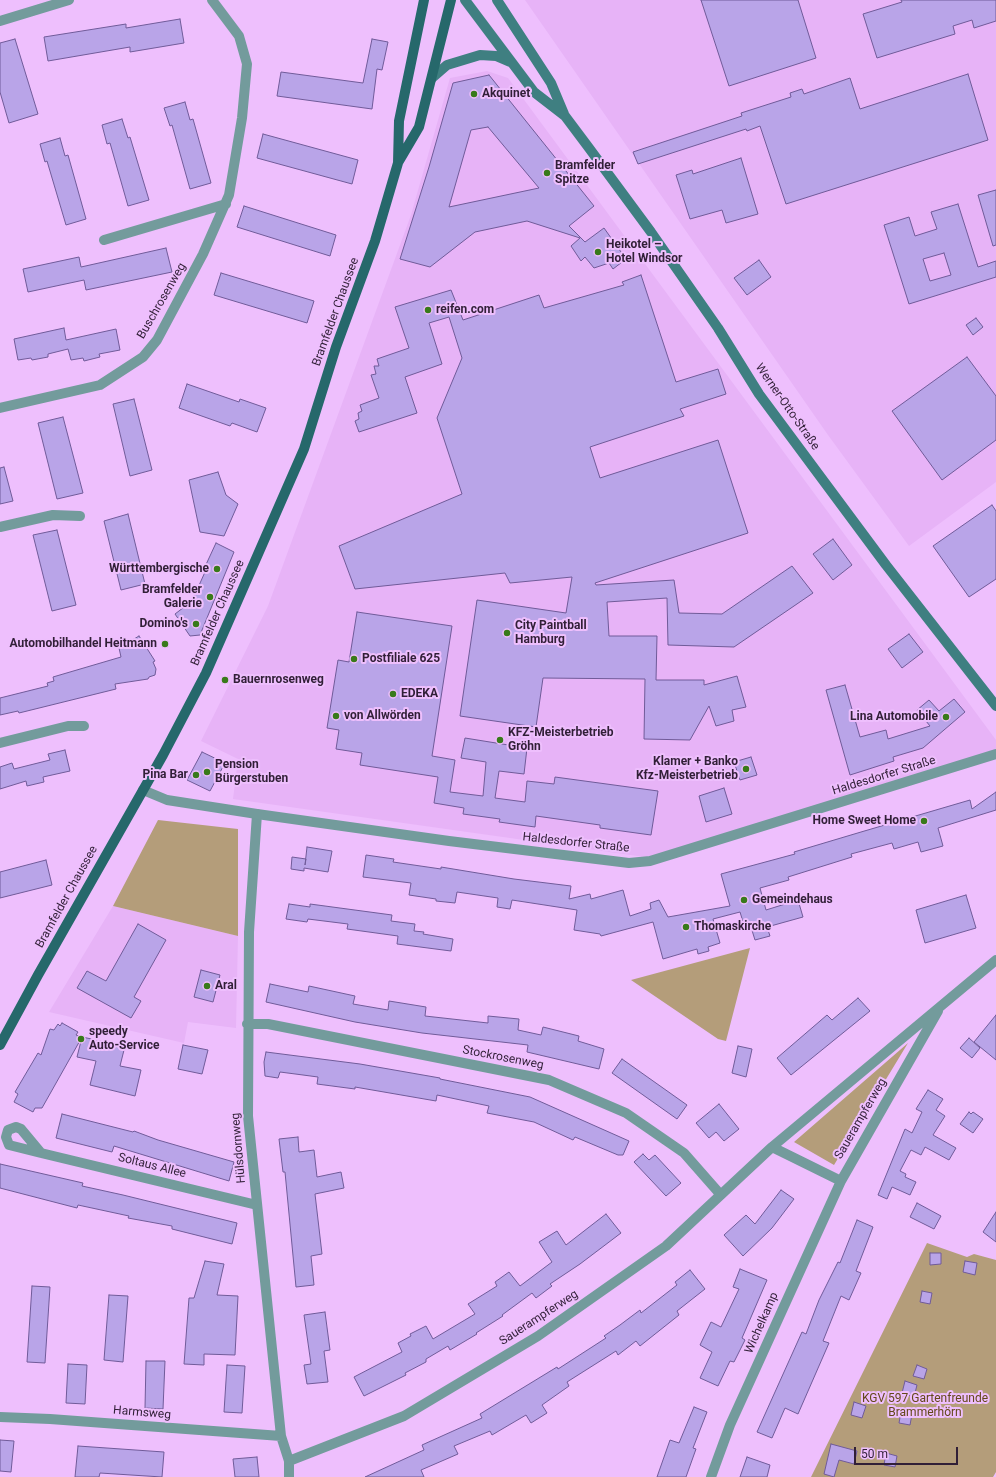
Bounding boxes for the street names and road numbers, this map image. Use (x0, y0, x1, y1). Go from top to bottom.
street label: Bramfelder Chaussee (310, 256, 362, 368)
street label: Buschrosenweg (134, 260, 190, 342)
street label: Werner-Otto-Straße (752, 361, 822, 453)
street label: Bramfelder Chaussee (188, 558, 248, 668)
street label: Haldesdorfer Straße (831, 753, 937, 799)
street label: Haldesdorfer Straße (522, 830, 630, 856)
street label: Bramfelder Chaussee (33, 843, 101, 951)
street label: Stockrosenweg (461, 1043, 545, 1073)
street label: Sauerampferweg (832, 1076, 890, 1162)
street label: Hülsdornweg (229, 1112, 249, 1184)
street label: Soltaus Allee (117, 1151, 187, 1181)
street label: Sauerampferweg (497, 1287, 581, 1349)
street label: Wichelkamp (742, 1290, 782, 1356)
street label: Harmsweg (112, 1403, 172, 1423)

